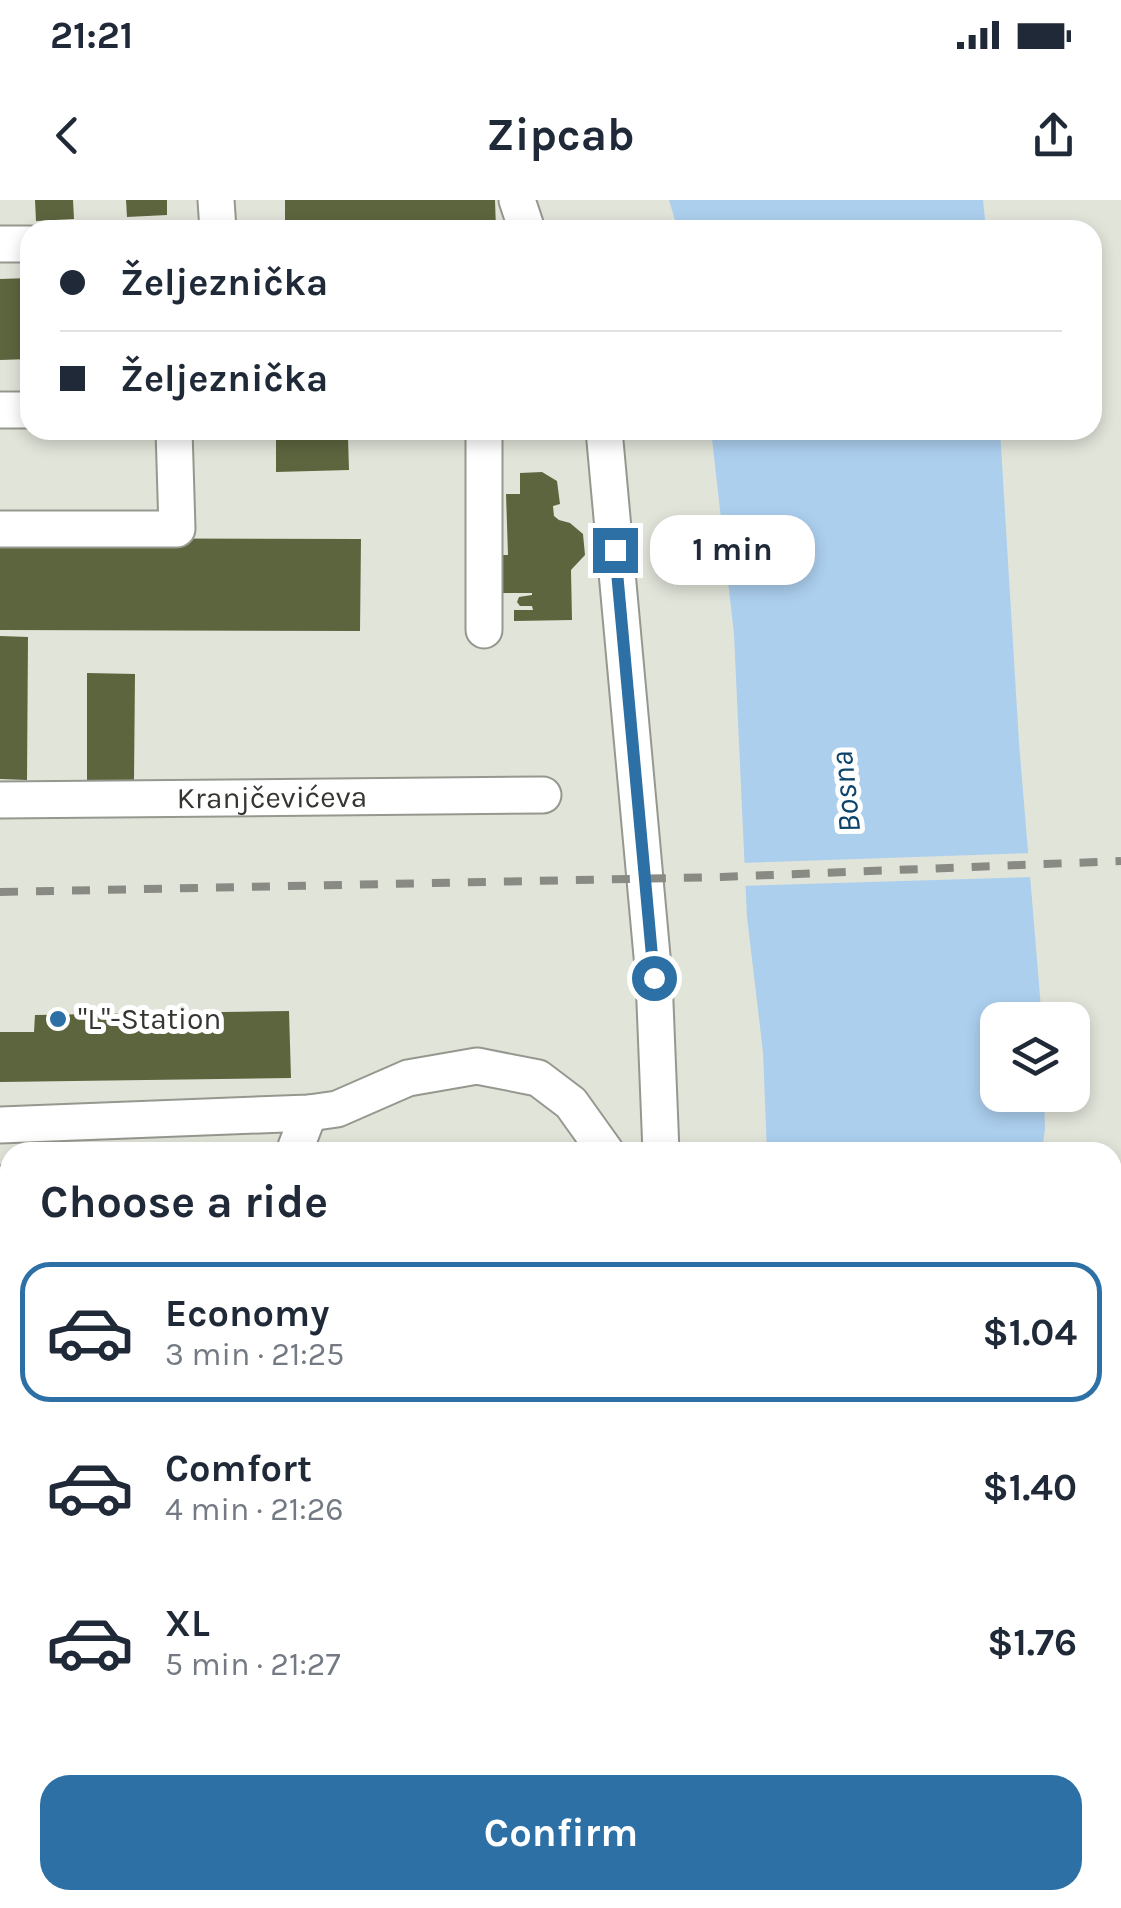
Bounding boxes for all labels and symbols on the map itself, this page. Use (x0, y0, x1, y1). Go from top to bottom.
callout: 1 min (650, 515, 815, 585)
route end (593, 528, 638, 573)
water label: Bosna (823, 749, 868, 835)
street label: Kranjčevićeva (177, 779, 367, 816)
route start (632, 956, 677, 1001)
place label: "L"-Station (78, 1001, 221, 1037)
marker: "L"-Station (47, 1008, 69, 1030)

